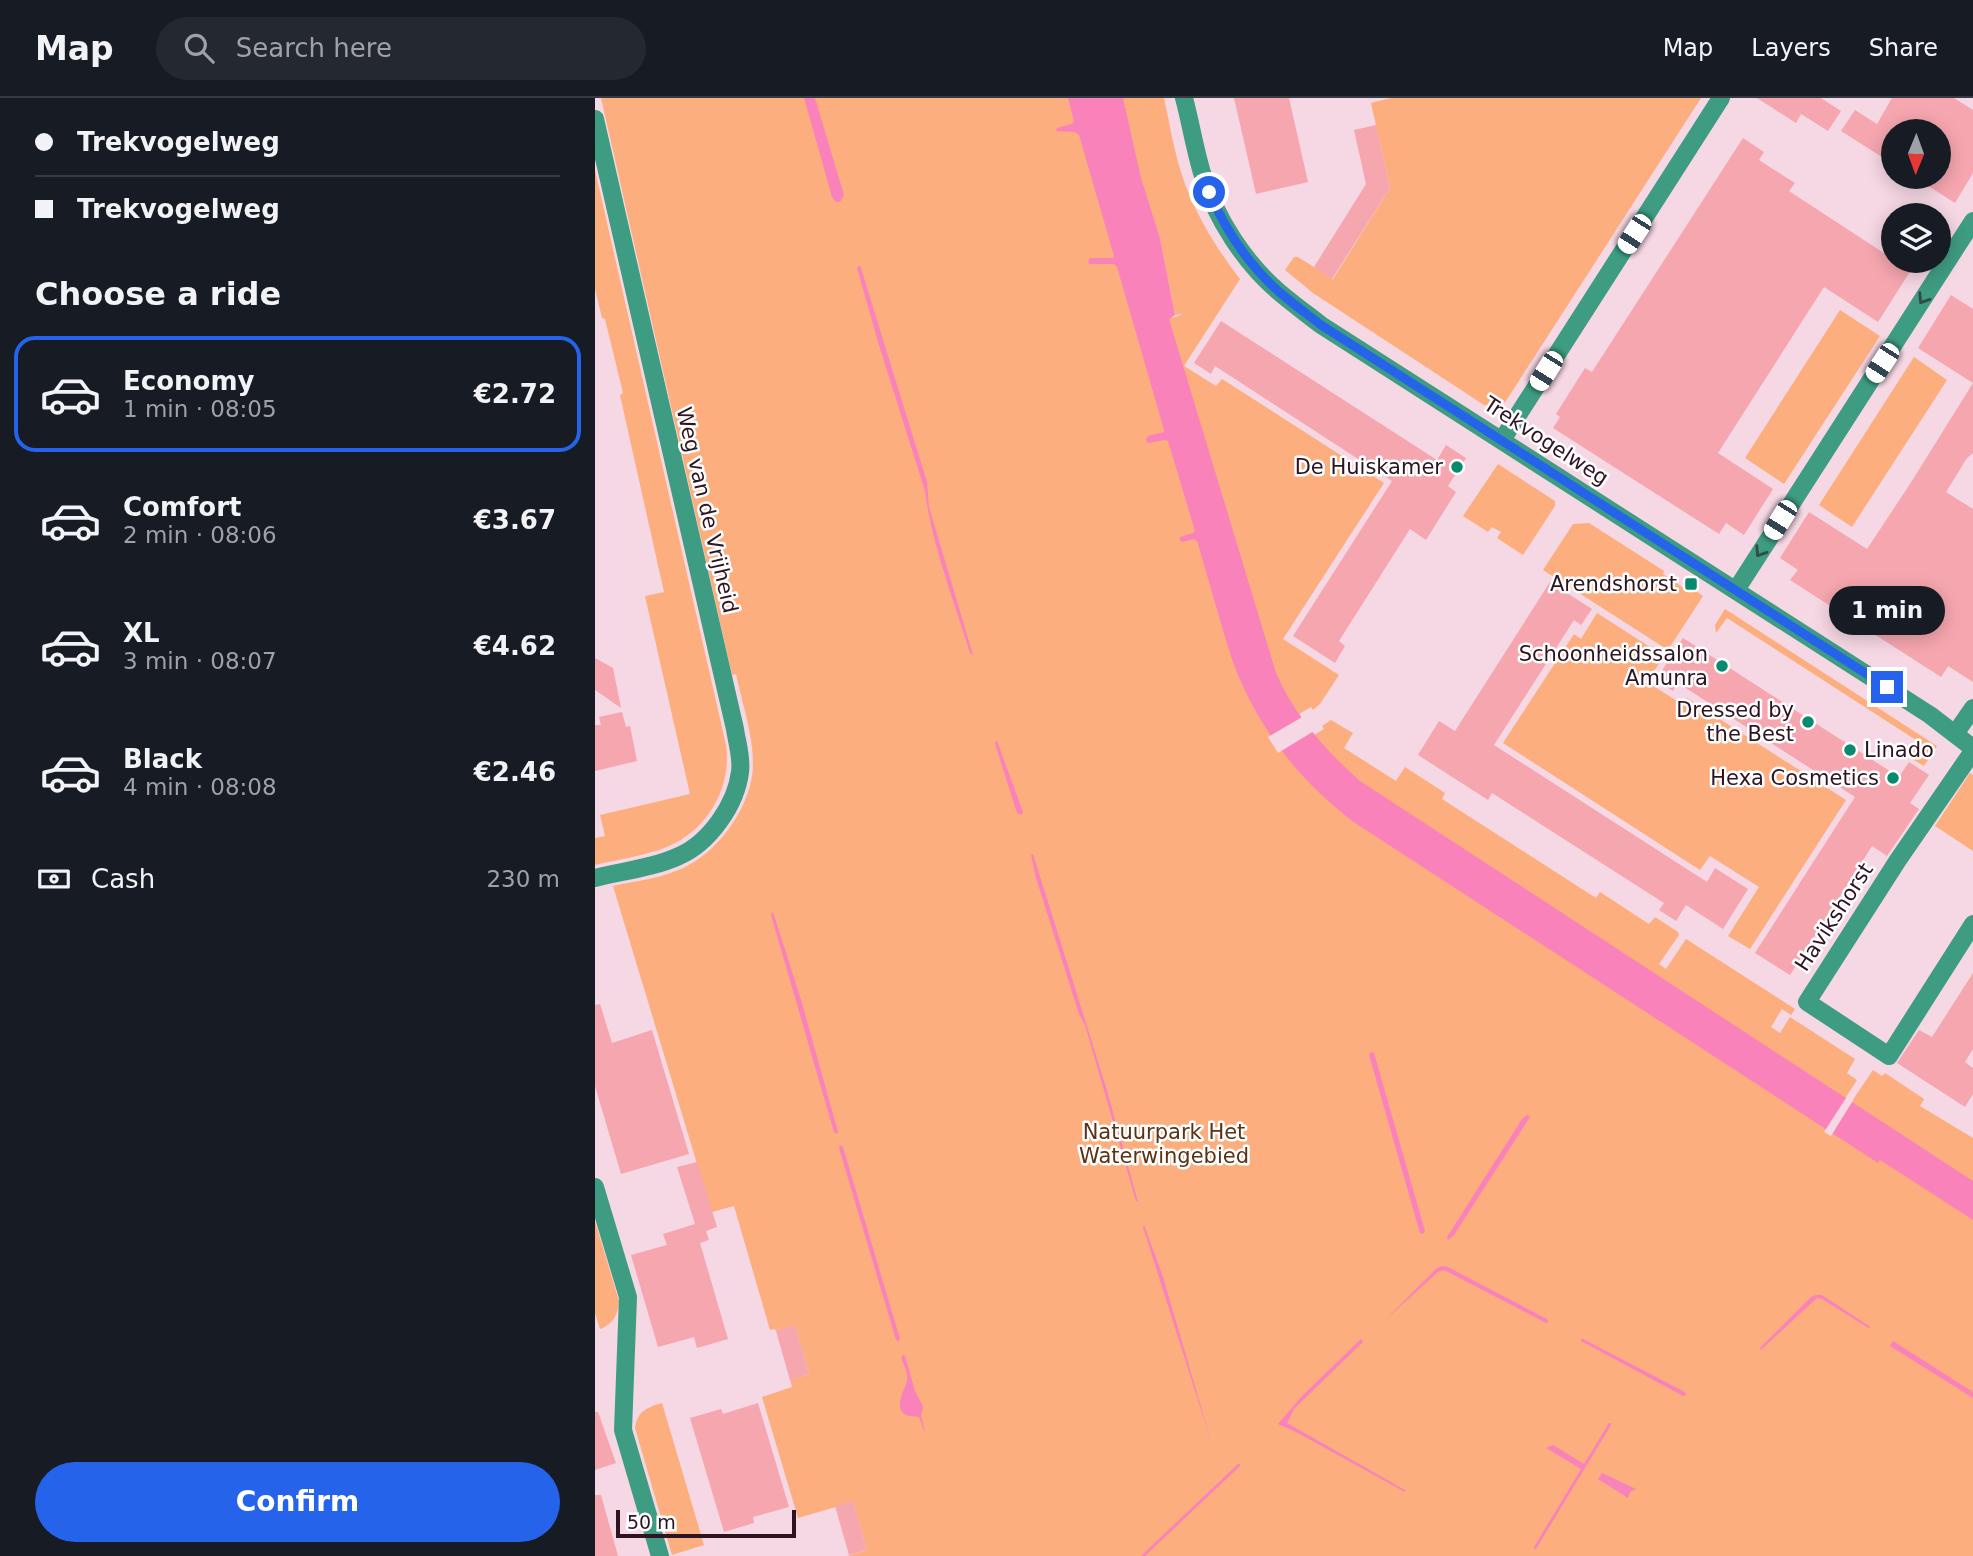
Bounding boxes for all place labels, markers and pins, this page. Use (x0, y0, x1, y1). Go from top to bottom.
place label: De Huiskamer (1295, 455, 1443, 479)
marker: De Huiskamer (1449, 459, 1465, 475)
place label: Arendshorst (1550, 572, 1677, 596)
marker: Arendshorst (1683, 576, 1699, 592)
place label: Schoonheidssalon Amunra (1519, 642, 1708, 690)
marker: Schoonheidssalon Amunra (1714, 658, 1730, 674)
place label: Dressed by the Best (1676, 698, 1794, 746)
marker: Dressed by the Best (1800, 714, 1816, 730)
place label: Linado (1864, 738, 1934, 762)
marker: Linado (1842, 742, 1858, 758)
place label: Hexa Cosmetics (1710, 766, 1879, 790)
marker: Hexa Cosmetics (1885, 770, 1901, 786)

